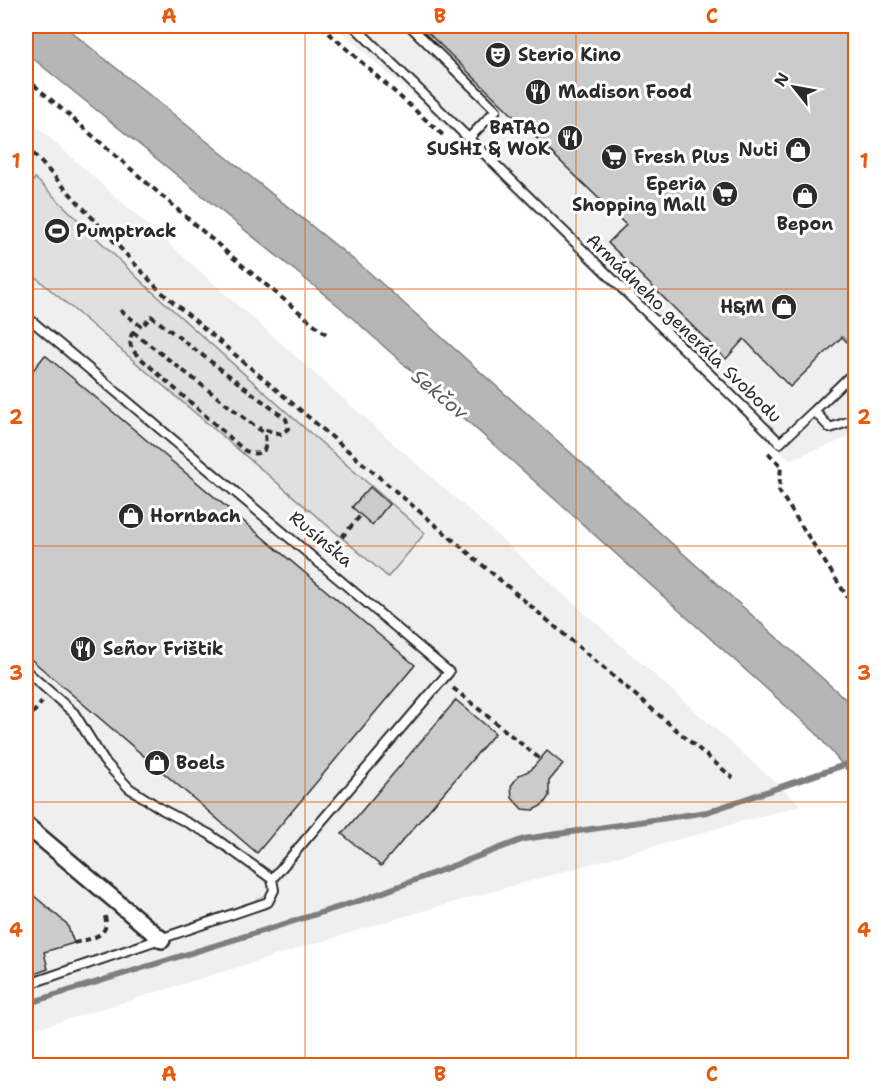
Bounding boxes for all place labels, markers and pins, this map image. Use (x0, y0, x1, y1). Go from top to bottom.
theatre icon: Sterio Kino (483, 40, 513, 70)
place label: Sterio Kino (518, 43, 621, 67)
restaurant icon: Madison Food (523, 77, 553, 107)
place label: Madison Food (558, 80, 692, 104)
place label: BATAO SUSHI & WOK (426, 116, 551, 161)
restaurant icon: BATAO SUSHI & WOK (555, 123, 585, 153)
shop icon: Nuti (783, 135, 813, 165)
place label: Nuti (739, 138, 778, 162)
supermarket icon: Fresh Plus (599, 142, 629, 172)
place label: Fresh Plus (634, 145, 729, 169)
place label: Eperia Shopping Mall (572, 172, 707, 217)
supermarket icon: Eperia Shopping Mall (710, 179, 740, 209)
shop icon: Bepon (790, 181, 820, 211)
place label: Bepon (777, 212, 833, 236)
sports icon: Pumptrack (42, 216, 72, 246)
place label: Pumptrack (76, 219, 177, 243)
shop icon: H&M (769, 292, 799, 322)
place label: H&M (720, 295, 765, 319)
shop icon: Hornbach (116, 501, 146, 531)
place label: Hornbach (150, 504, 241, 528)
restaurant icon: Señor Frištik (68, 634, 98, 664)
place label: Señor Frištik (103, 637, 223, 661)
shop icon: Boels (142, 748, 172, 778)
place label: Boels (176, 751, 225, 775)

